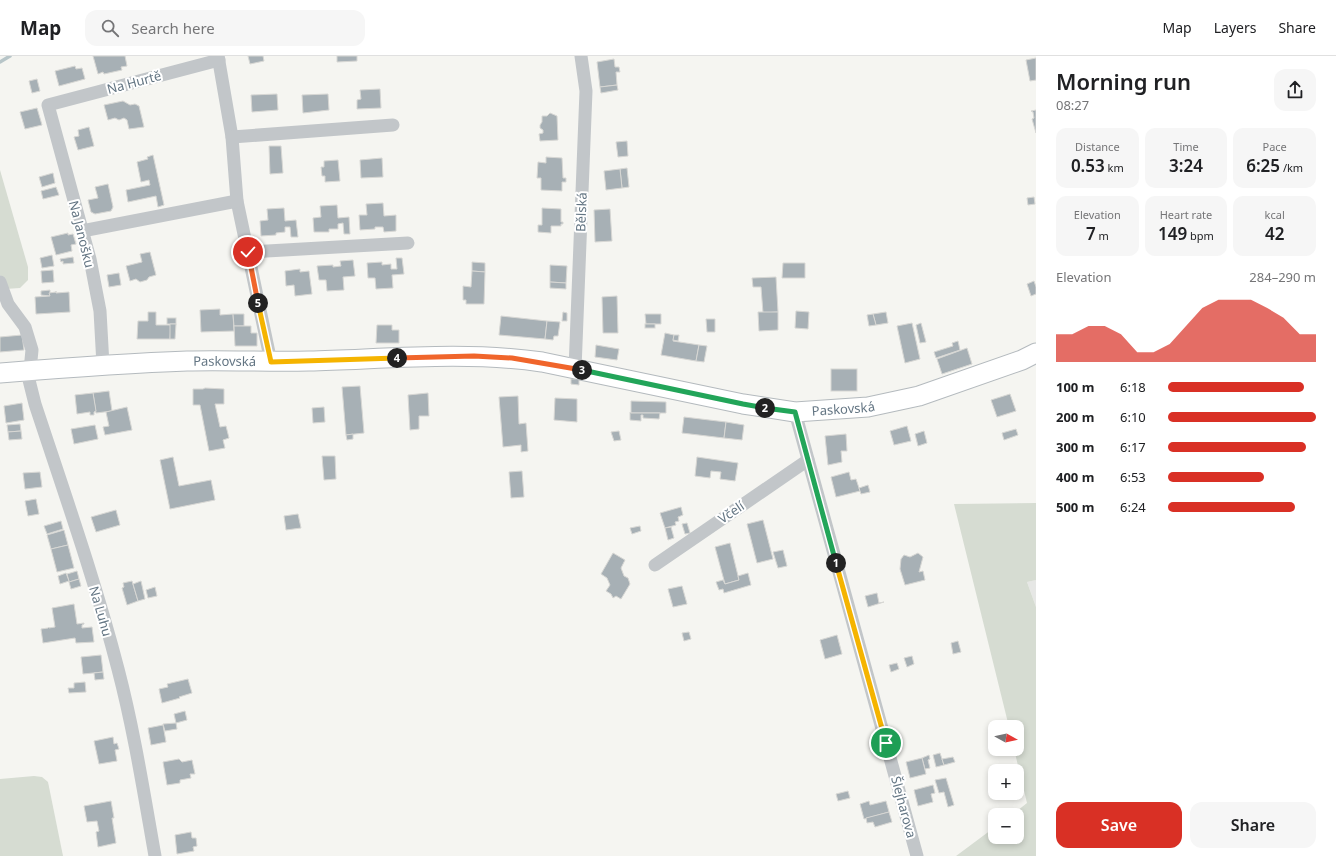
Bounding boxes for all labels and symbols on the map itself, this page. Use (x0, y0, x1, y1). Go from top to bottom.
street label: Na Hurtě (105, 66, 163, 98)
street label: Bělská (571, 192, 591, 232)
street label: Na Janošku (65, 199, 99, 269)
pin (231, 235, 265, 269)
pin: 5 (248, 293, 268, 313)
pin: 4 (387, 348, 407, 368)
street label: Paskovská (193, 352, 256, 370)
pin: 3 (572, 360, 592, 380)
street label: Paskovská (811, 397, 876, 420)
pin: 2 (755, 398, 775, 418)
street label: Včelí (714, 496, 748, 527)
pin: 1 (826, 553, 846, 573)
street label: Na Luhu (85, 584, 117, 638)
north arrow (988, 720, 1024, 756)
pin (869, 726, 903, 760)
street label: Šlejharova (887, 774, 921, 840)

